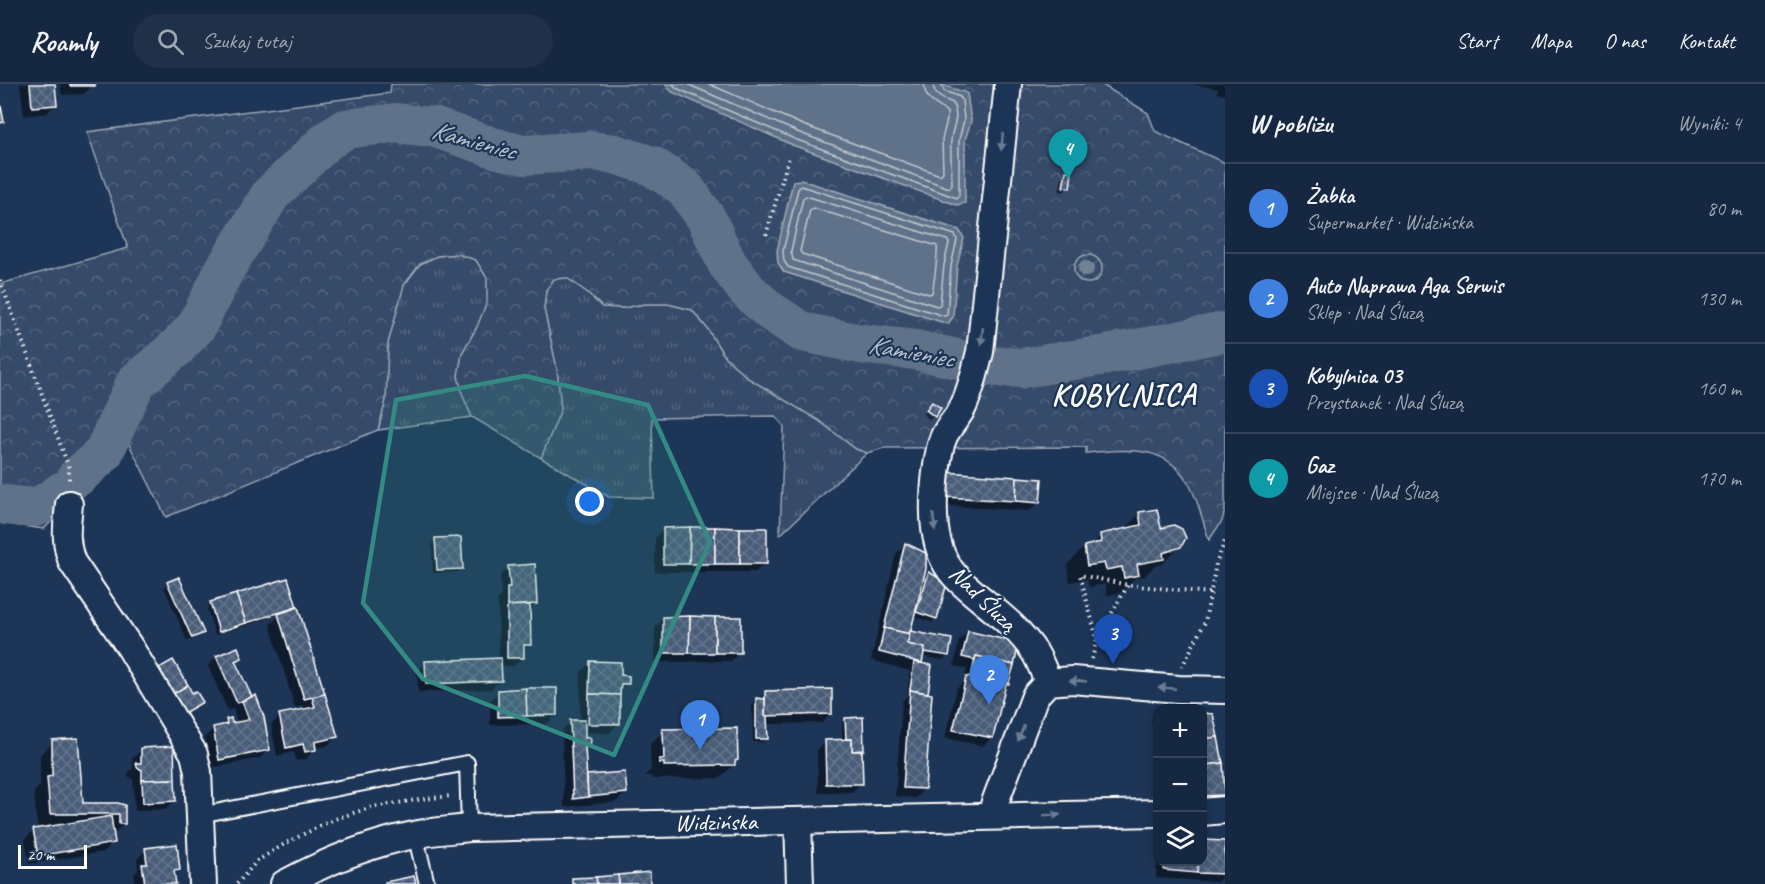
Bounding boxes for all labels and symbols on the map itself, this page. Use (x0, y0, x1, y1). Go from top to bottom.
water label: Kamieniec (428, 113, 523, 168)
pin: 4 (1048, 130, 1088, 179)
one-way arrow (997, 133, 1007, 152)
one-way arrow (977, 327, 986, 346)
water label: Kamieniec (866, 328, 959, 376)
district label: KOBYLNICA (1051, 376, 1198, 414)
your location (575, 487, 604, 516)
one-way arrow (929, 512, 939, 531)
street label: Nad Śluzą (943, 558, 1024, 639)
pin: 3 (1094, 614, 1132, 664)
pin: 2 (970, 656, 1008, 705)
one-way arrow (1069, 676, 1088, 685)
one-way arrow (1157, 683, 1176, 693)
pin: 1 (680, 700, 720, 750)
one-way arrow (1016, 724, 1026, 742)
street label: Widzińska (675, 806, 759, 838)
one-way arrow (1043, 810, 1062, 820)
scale bar (18, 842, 87, 870)

